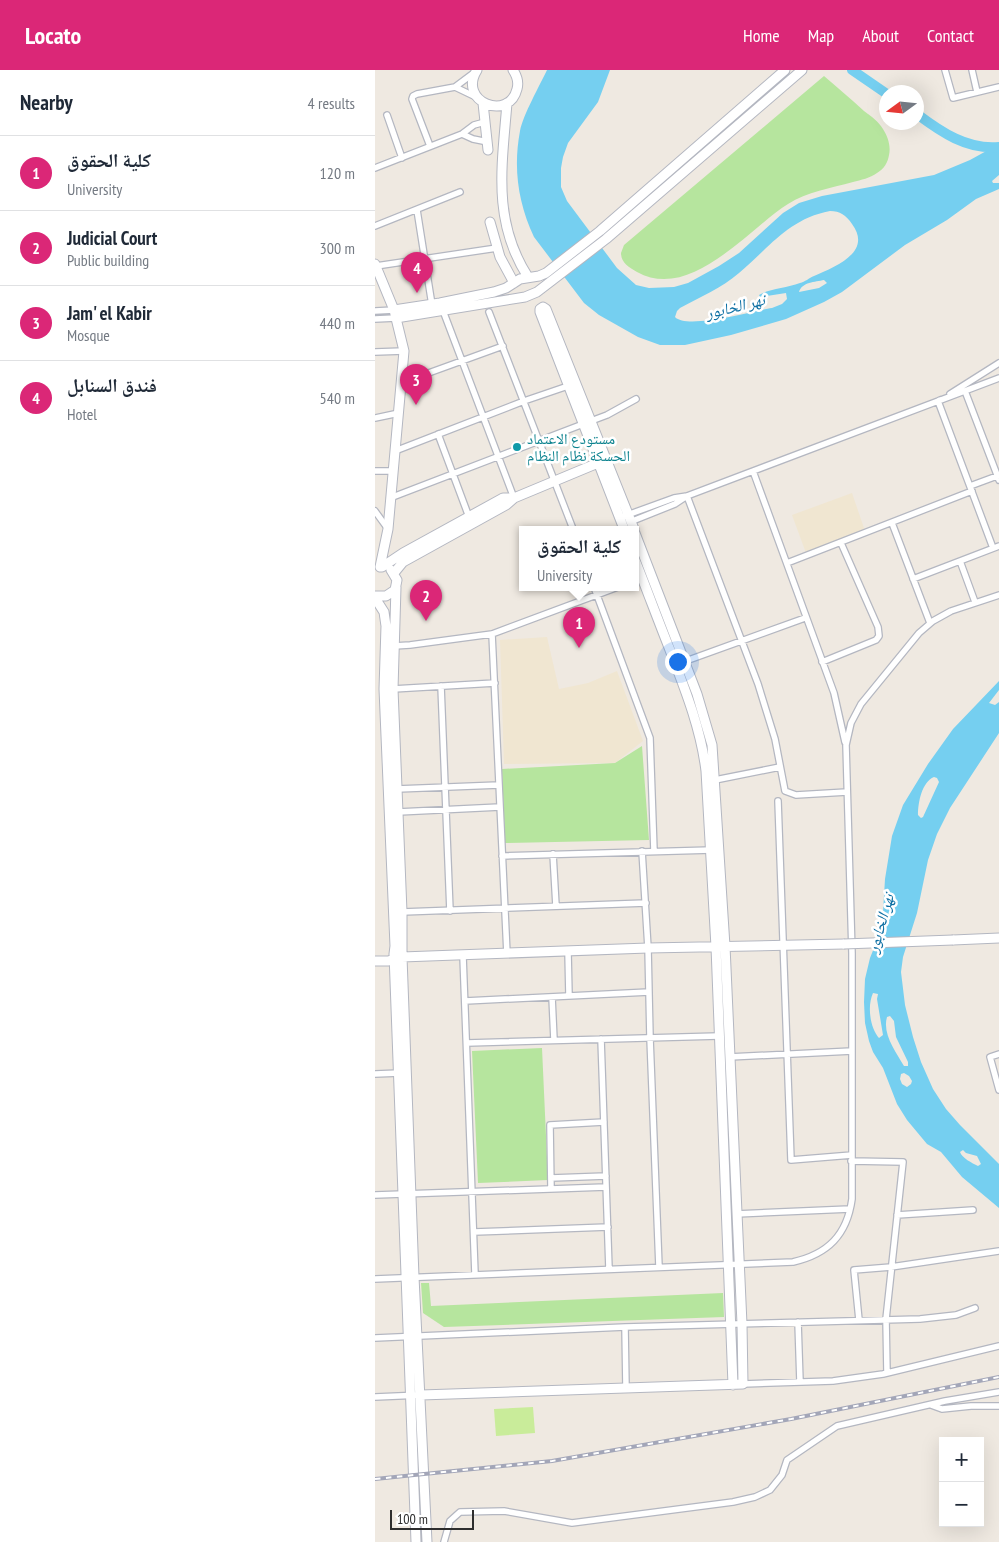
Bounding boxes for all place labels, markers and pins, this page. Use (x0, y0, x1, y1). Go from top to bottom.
pin: 4 (401, 252, 433, 293)
pin: 3 (400, 364, 432, 405)
place label: مستودع الاعتماد الحسكة نظام النظام (527, 429, 630, 466)
marker: مستودع الاعتماد الحسكة نظام النظام (511, 441, 523, 453)
pin: 2 (410, 580, 442, 621)
pin: 1 (563, 607, 595, 648)

